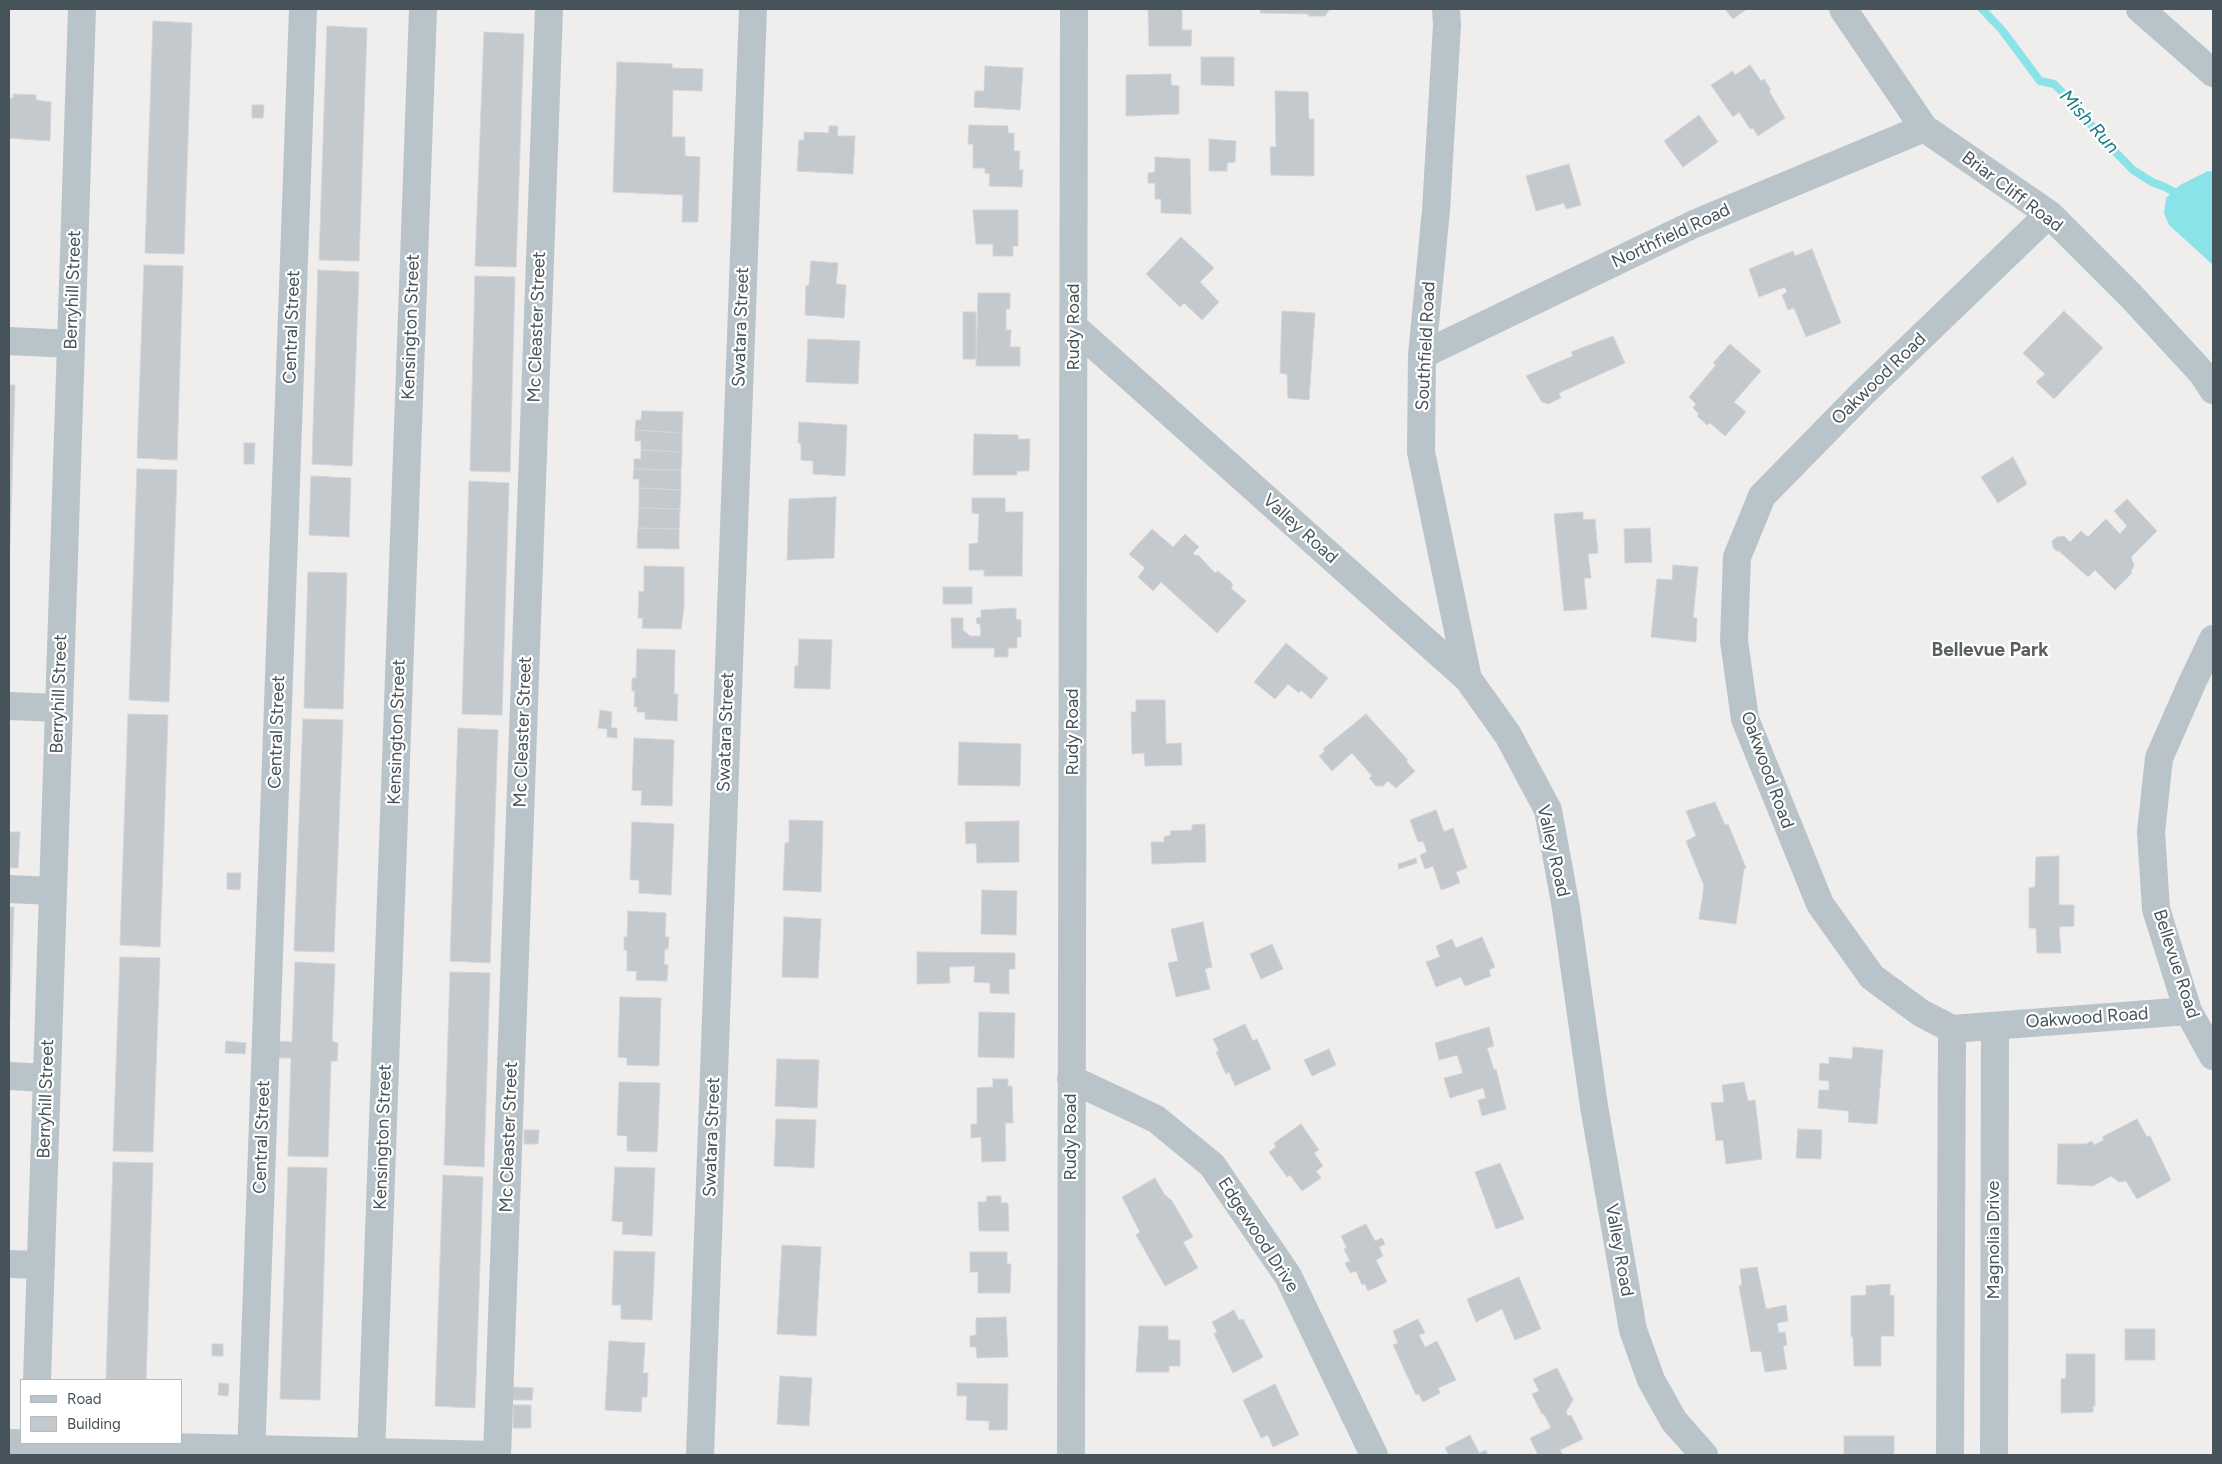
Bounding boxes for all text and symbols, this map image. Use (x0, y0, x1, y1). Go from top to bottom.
water label: Mish Run (2054, 85, 2124, 159)
street label: Briar Cliff Road (1957, 147, 2067, 237)
street label: Northfield Road (1608, 199, 1734, 273)
street label: Berryhill Street (60, 230, 86, 350)
street label: Mc Cleaster Street (524, 251, 550, 403)
street label: Kensington Street (398, 254, 424, 400)
street label: Swatara Street (728, 267, 754, 387)
street label: Central Street (279, 270, 305, 384)
street label: Southfield Road (1412, 281, 1440, 411)
street label: Rudy Road (1063, 283, 1085, 371)
street label: Oakwood Road (1827, 328, 1931, 430)
street label: Valley Road (1258, 490, 1342, 568)
street label: Berryhill Street (46, 634, 72, 754)
district label: Bellevue Park (1932, 639, 2048, 661)
street label: Mc Cleaster Street (510, 656, 536, 808)
street label: Kensington Street (384, 659, 410, 805)
street label: Swatara Street (713, 672, 739, 792)
street label: Central Street (264, 675, 290, 789)
street label: Rudy Road (1062, 688, 1084, 776)
street label: Oakwood Road (1736, 708, 1798, 832)
street label: Valley Road (1532, 803, 1574, 899)
street label: Bellevue Road (2148, 907, 2204, 1021)
street label: Oakwood Road (2025, 1003, 2149, 1033)
street label: Berryhill Street (33, 1039, 59, 1159)
street label: Mc Cleaster Street (496, 1061, 522, 1213)
street label: Kensington Street (370, 1064, 396, 1210)
street label: Swatara Street (699, 1077, 725, 1197)
street label: Central Street (249, 1080, 275, 1194)
street label: Rudy Road (1060, 1093, 1082, 1181)
street label: Edgewood Drive (1213, 1173, 1303, 1297)
street label: Magnolia Drive (1983, 1181, 2005, 1299)
street label: Valley Road (1600, 1202, 1638, 1298)
legend (20, 1379, 182, 1444)
text: Road (67, 1390, 102, 1408)
text: Building (67, 1415, 121, 1433)

